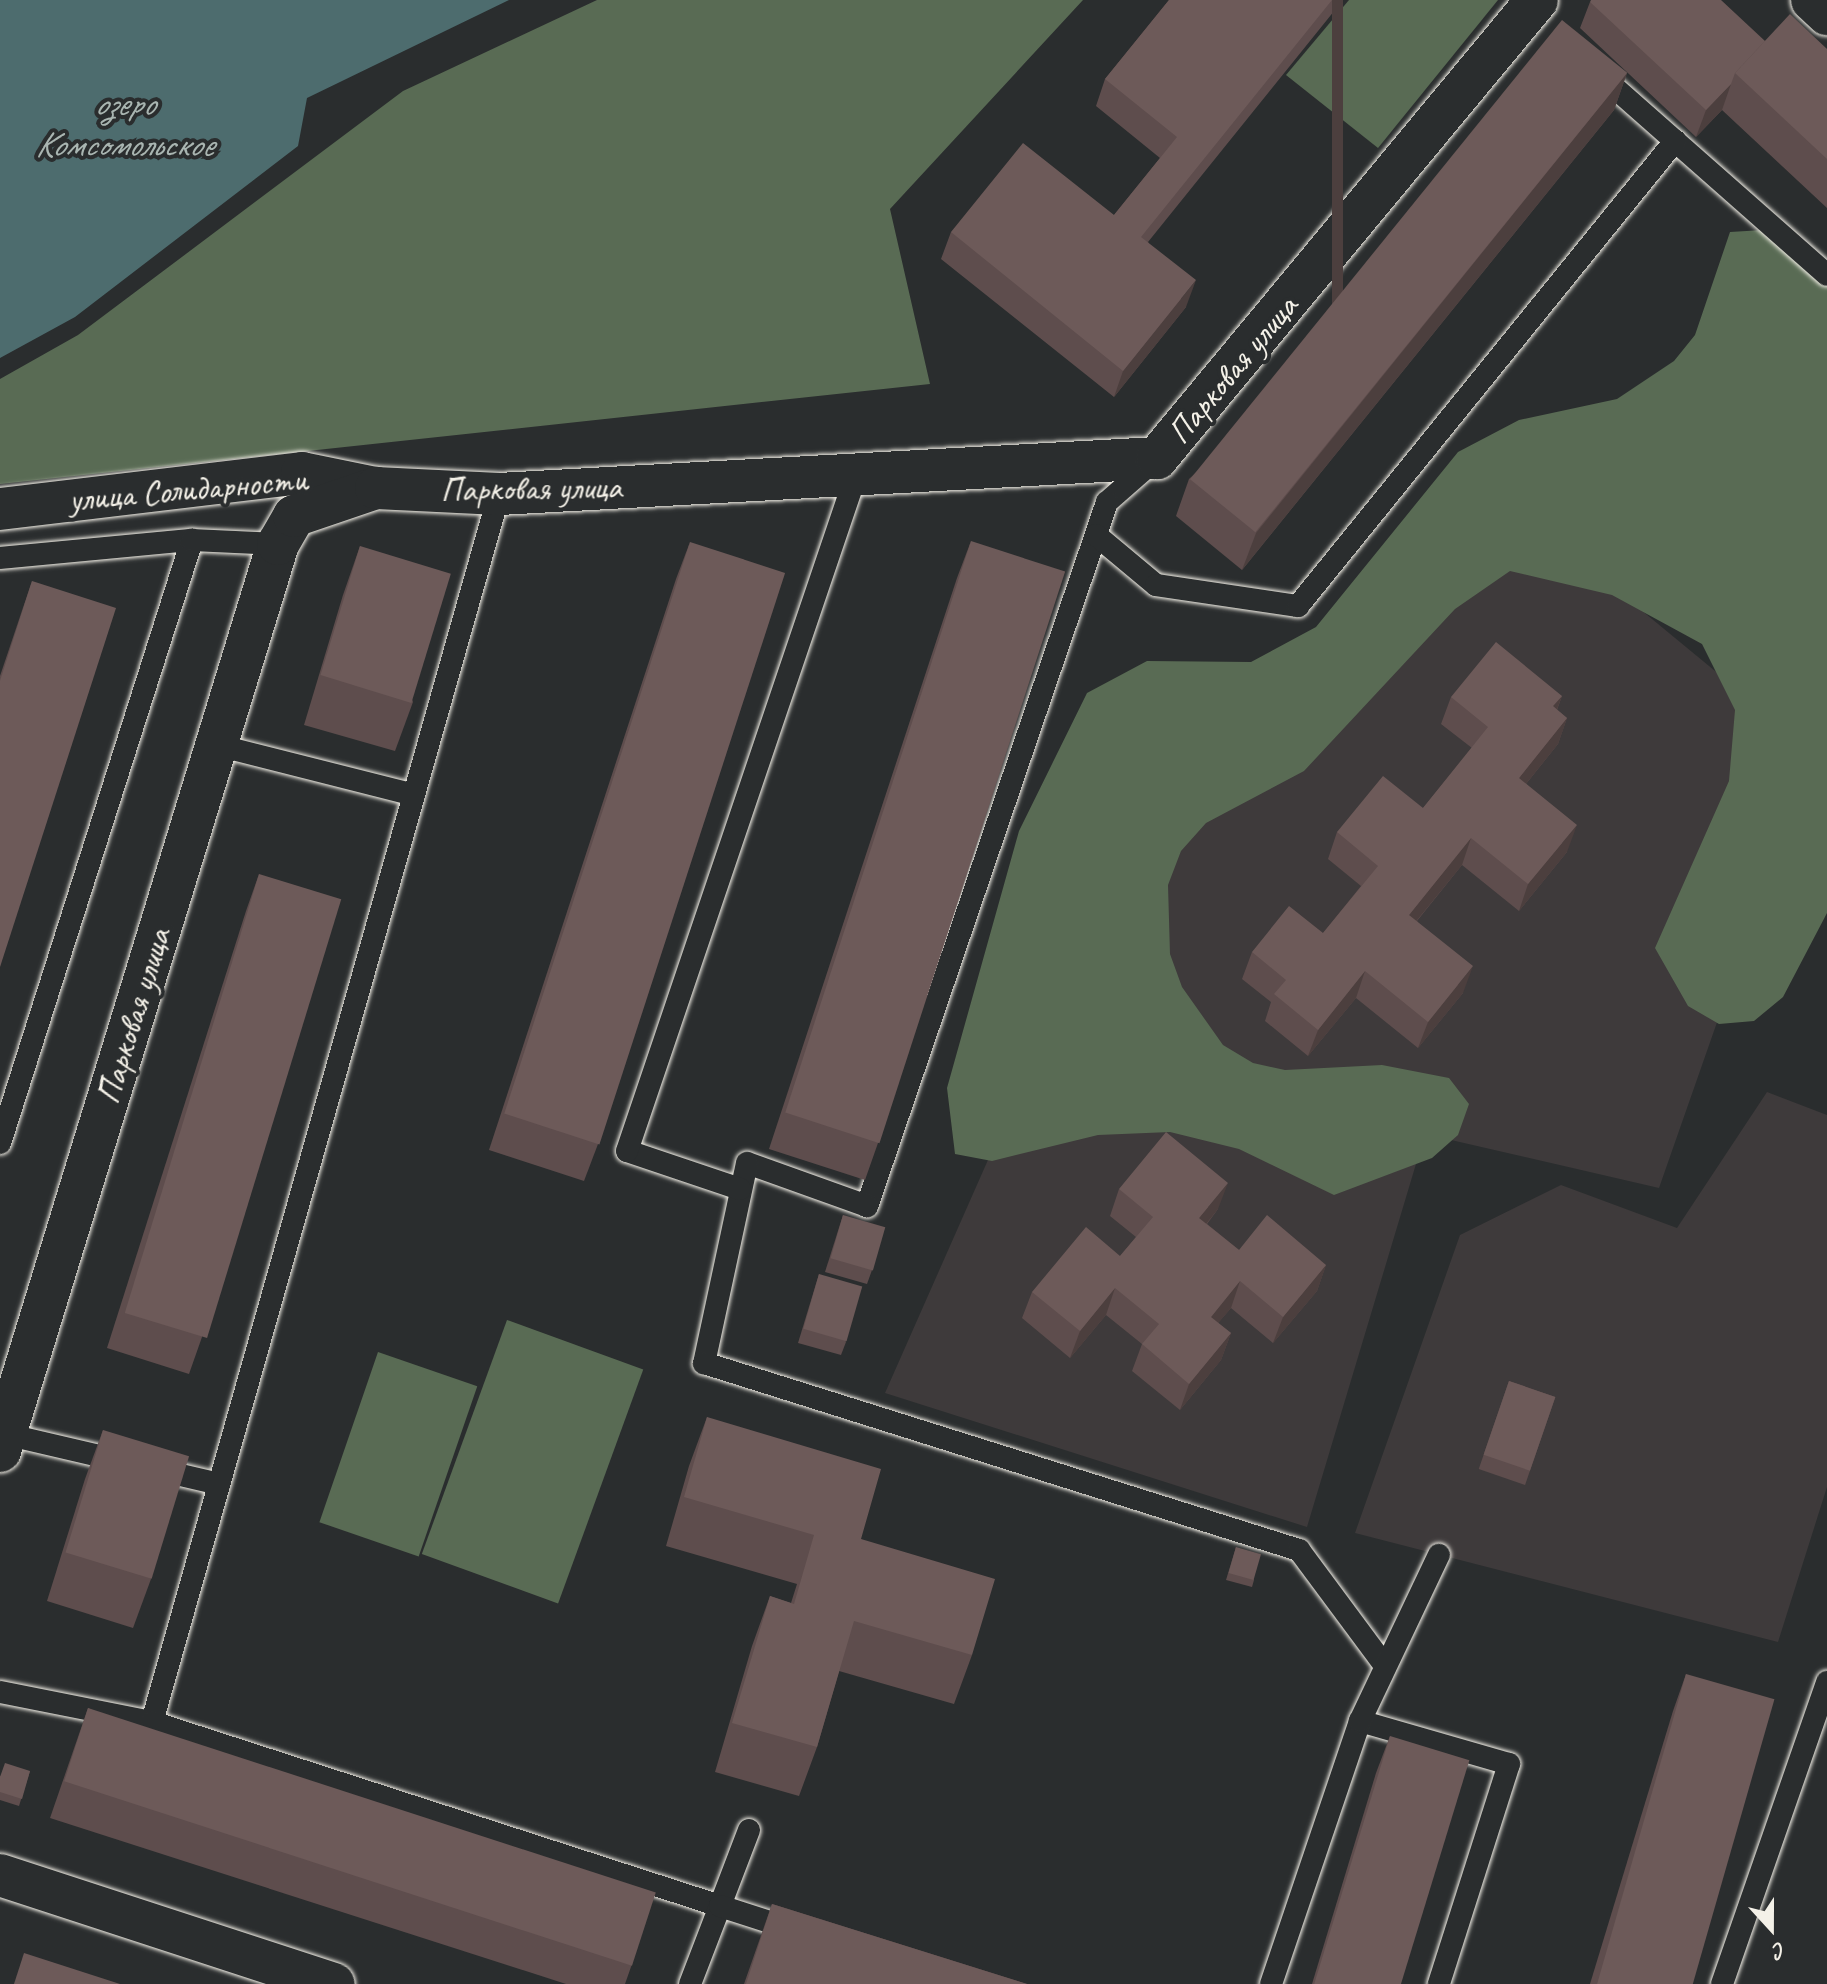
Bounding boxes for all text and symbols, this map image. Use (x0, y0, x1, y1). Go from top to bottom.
water label: озеро Комсомольское (35, 81, 213, 166)
street label: Парковая улица (1158, 286, 1306, 452)
street label: улица Солидарности (68, 458, 308, 520)
street label: Парковая улица (439, 466, 623, 510)
street label: Парковая улица (87, 923, 179, 1109)
north arrow (1731, 1888, 1811, 1968)
text: С (1770, 1935, 1790, 1965)

